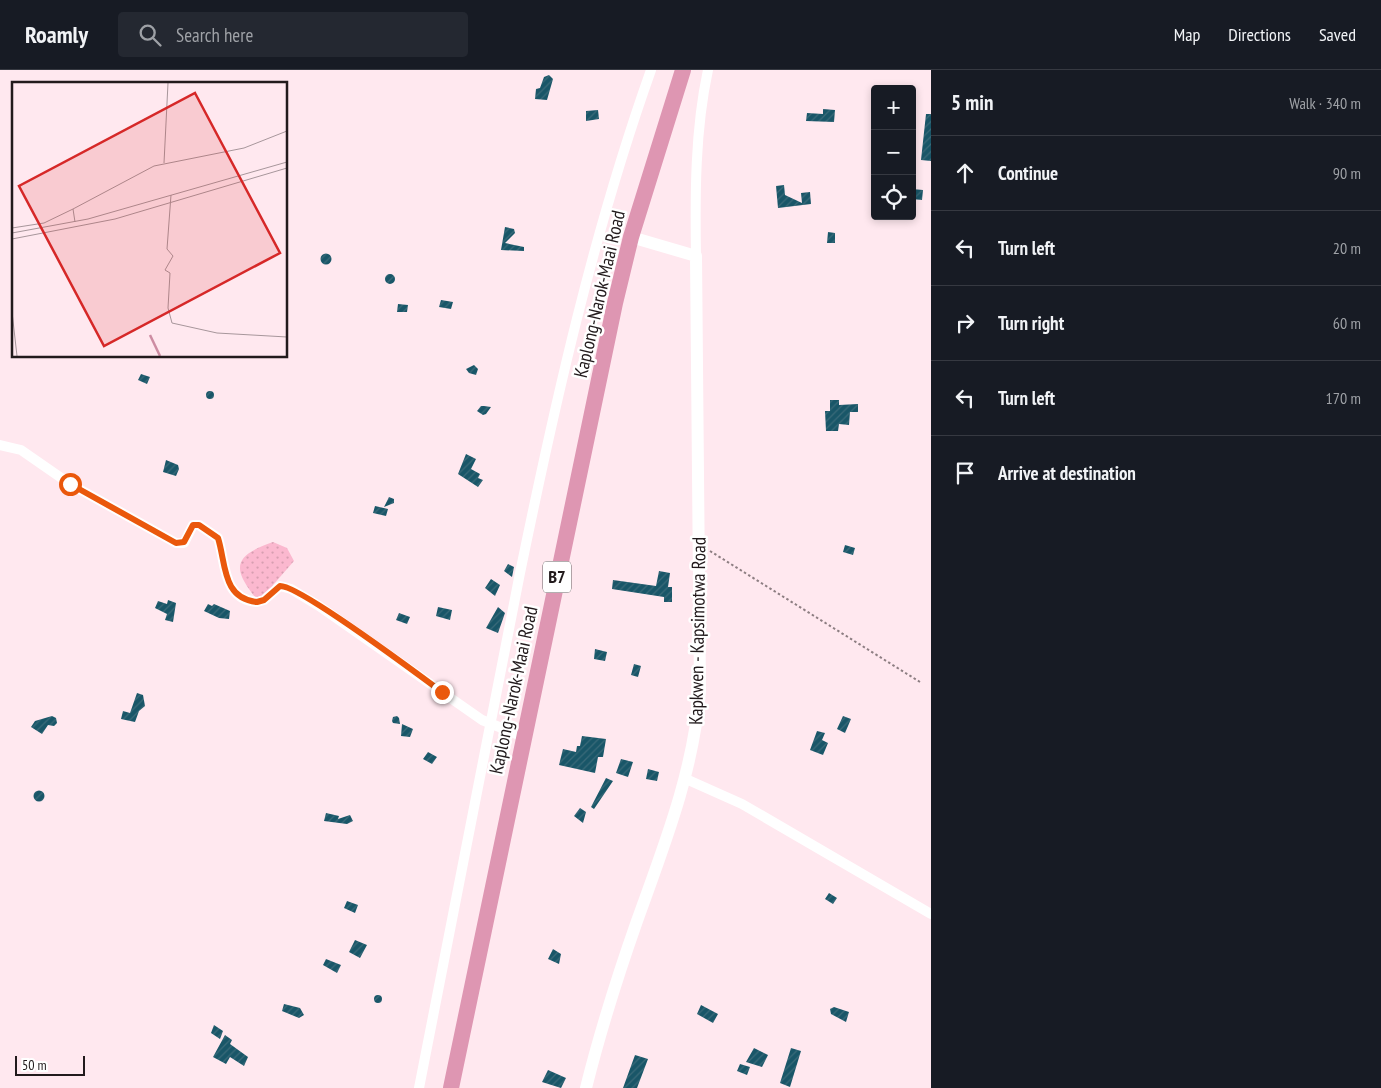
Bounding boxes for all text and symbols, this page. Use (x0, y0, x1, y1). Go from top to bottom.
search box (118, 12, 468, 57)
text: Roamly (25, 19, 88, 50)
icon: search (136, 21, 164, 49)
text: Search here (176, 23, 253, 47)
text: Map (1174, 23, 1200, 46)
text: Directions (1228, 23, 1291, 46)
text: Saved (1319, 23, 1356, 46)
inset map (12, 82, 288, 358)
map controls (871, 85, 916, 220)
button: + (871, 85, 916, 130)
text: 5 min (951, 89, 993, 116)
text: Walk · 340 m (1289, 93, 1361, 113)
button: − (871, 130, 916, 175)
icon: ahead (951, 159, 979, 187)
text: Continue (998, 161, 1058, 185)
text: 90 m (1333, 163, 1361, 183)
button: locate (871, 175, 916, 220)
street label: Kaplong-Narok-Maai Road (568, 208, 630, 380)
icon: left (951, 234, 979, 262)
text: Turn left (998, 236, 1055, 260)
text: 20 m (1333, 238, 1361, 258)
icon: right (951, 309, 979, 337)
text: Turn right (998, 311, 1064, 335)
text: 60 m (1333, 313, 1361, 333)
icon: left (951, 384, 979, 412)
text: Turn left (998, 386, 1055, 410)
text: 170 m (1326, 388, 1361, 408)
icon: arrive (951, 459, 979, 487)
text: Arrive at destination (998, 461, 1136, 485)
route start (59, 473, 82, 496)
street label: Kapkwen - Kapsimotwa Road (683, 537, 711, 725)
road number: B7 (543, 562, 571, 592)
street label: Kaplong-Narok-Maai Road (483, 604, 543, 776)
route end (431, 681, 454, 704)
scale bar (15, 1053, 85, 1076)
text: 50 m (22, 1056, 47, 1074)

